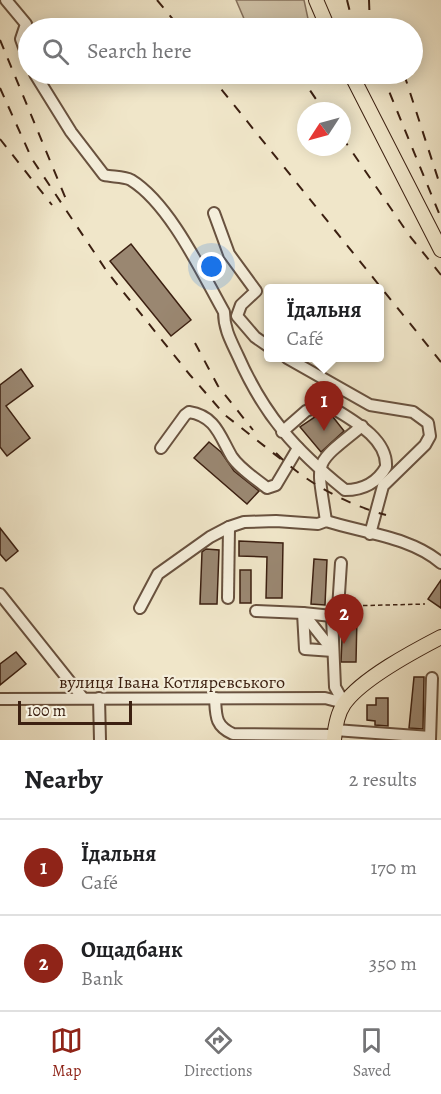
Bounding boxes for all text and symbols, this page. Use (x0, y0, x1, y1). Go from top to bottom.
search box (18, 18, 423, 84)
icon: search (39, 35, 72, 68)
text: Search here (87, 36, 192, 66)
north arrow (297, 102, 351, 156)
your location (197, 252, 226, 281)
popup (264, 284, 384, 362)
text: Їдальня (286, 295, 362, 325)
text: Café (286, 325, 323, 352)
pin: 1 (304, 382, 344, 431)
pin: 2 (324, 594, 364, 644)
street label: вулиця Івана Котляревського (59, 670, 285, 694)
scale bar (18, 698, 132, 726)
text: 100 m (27, 700, 66, 722)
text: Nearby (24, 762, 103, 797)
text: 2 results (349, 766, 417, 793)
text: Їдальня (81, 839, 156, 869)
text: 1 (40, 854, 47, 881)
text: 170 m (371, 854, 417, 881)
text: Café (81, 869, 118, 896)
text: Ощадбанк (81, 935, 183, 965)
text: 2 (39, 950, 48, 977)
text: 350 m (369, 950, 417, 977)
text: Bank (81, 965, 123, 992)
tab: Map (50, 1024, 83, 1082)
tab: Directions (184, 1024, 252, 1082)
tab: Saved (353, 1024, 391, 1082)

